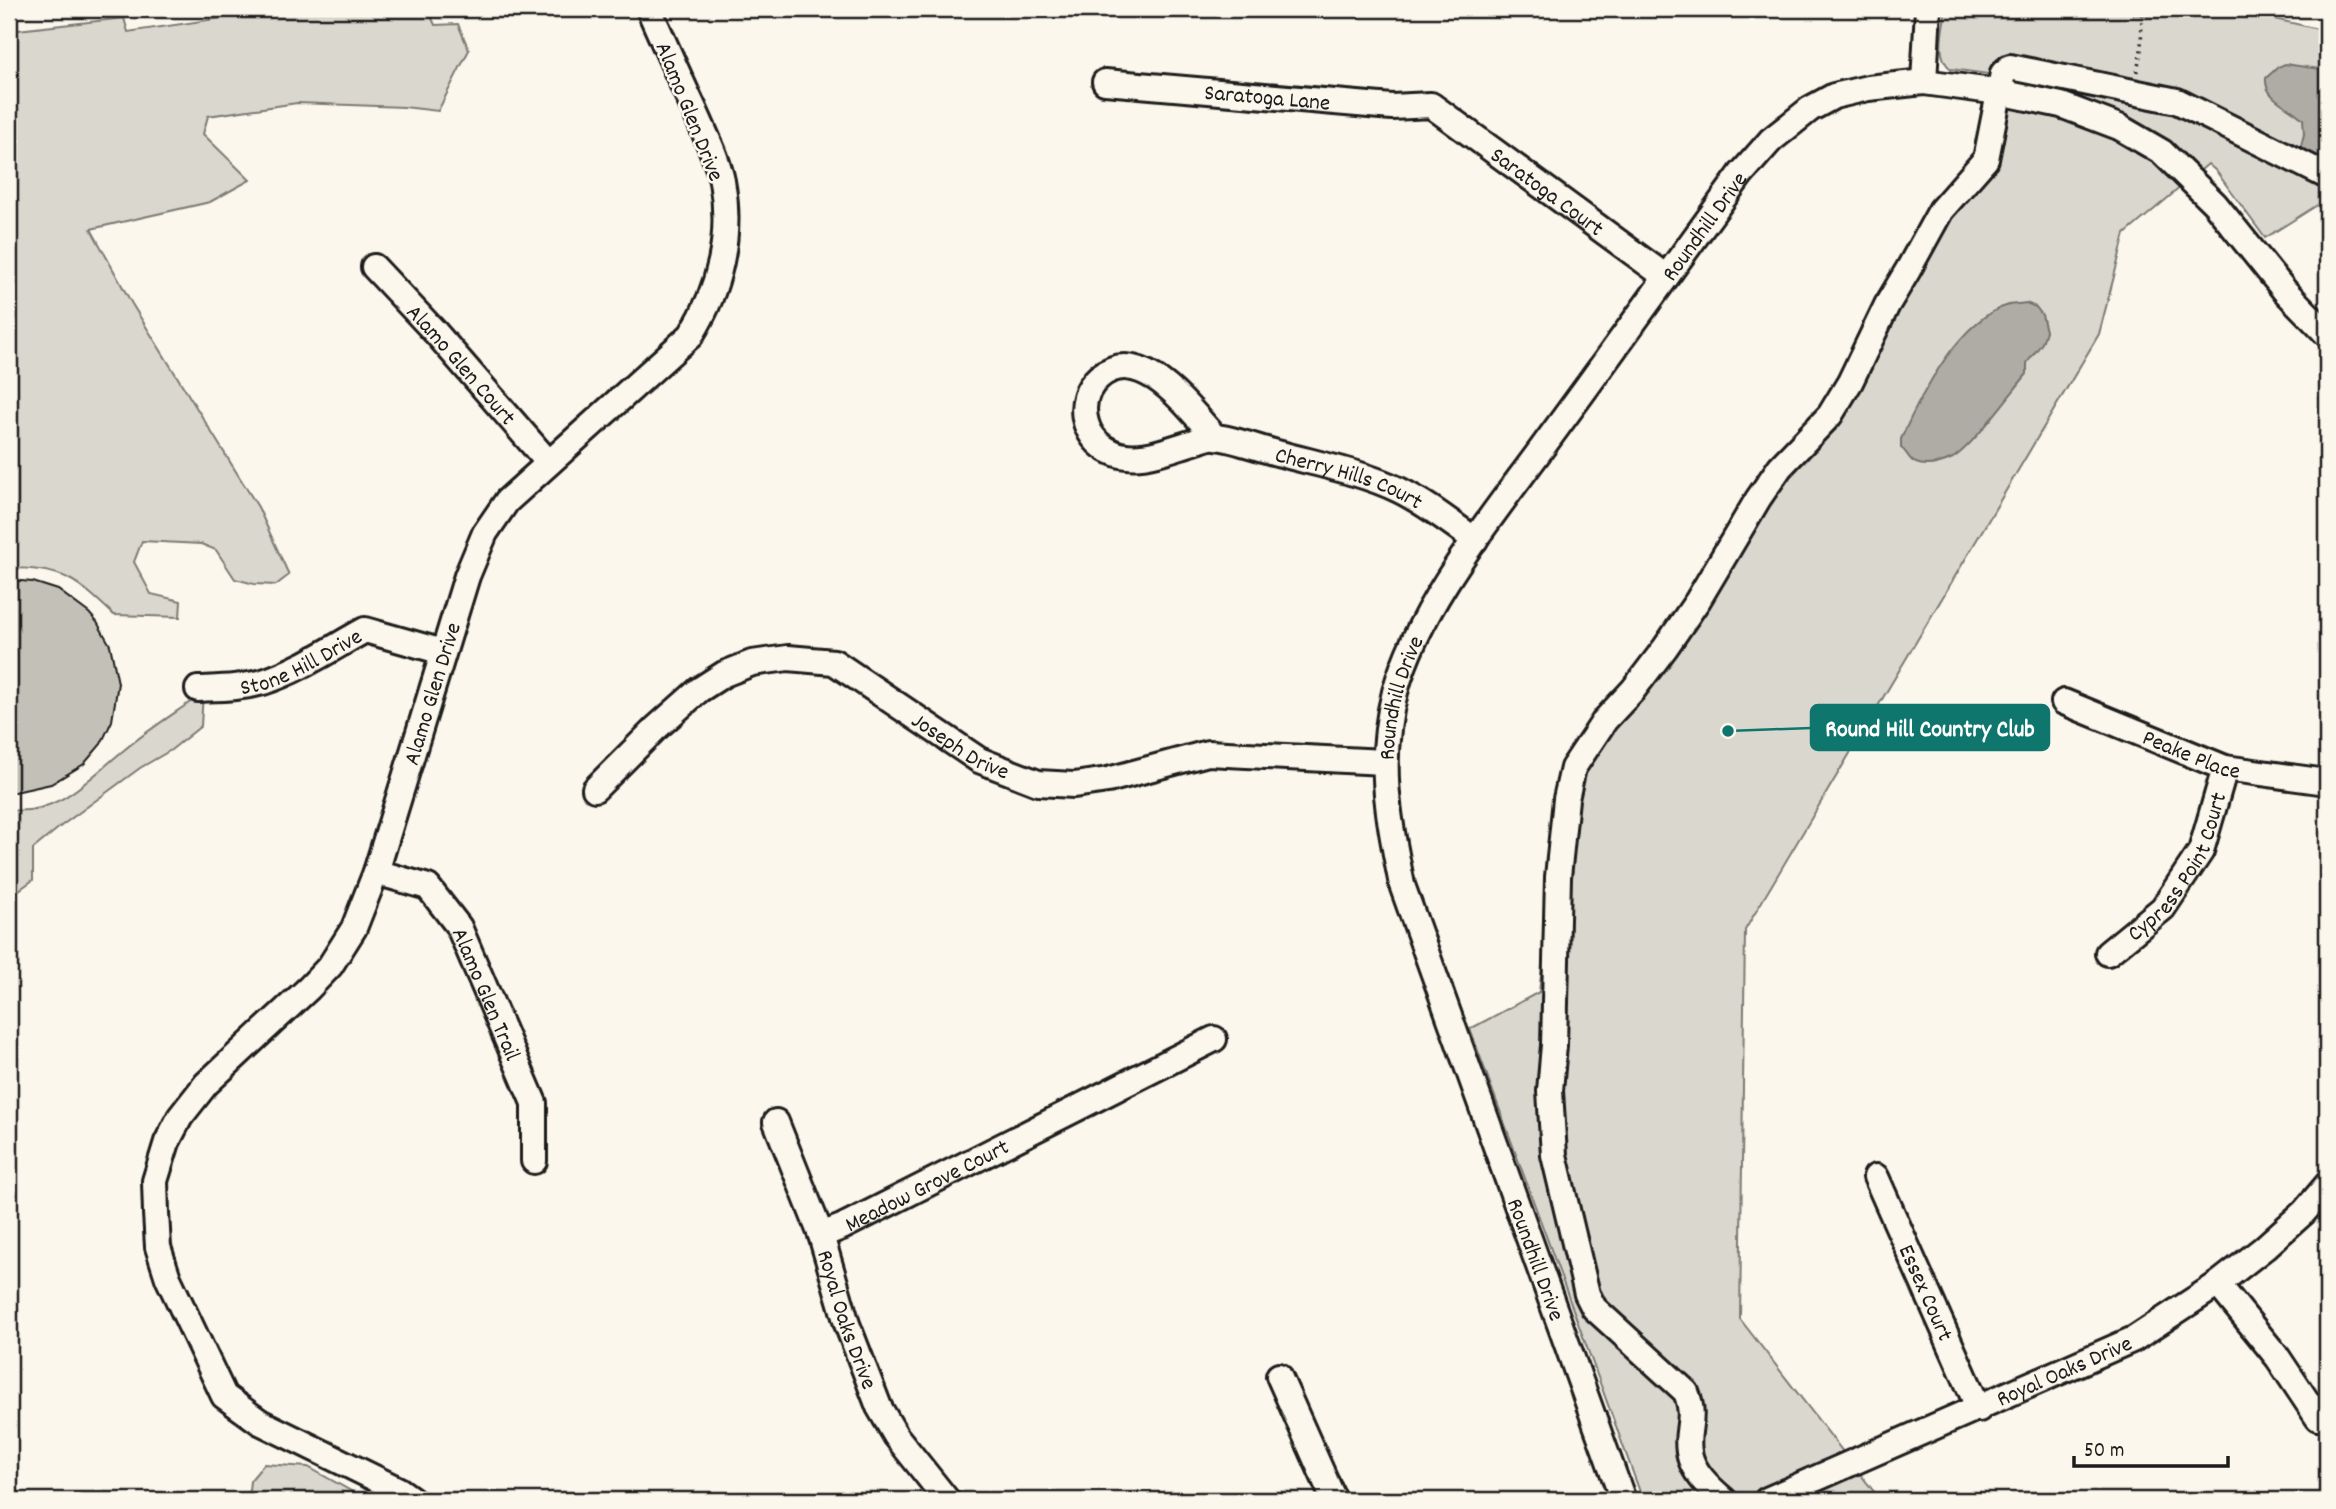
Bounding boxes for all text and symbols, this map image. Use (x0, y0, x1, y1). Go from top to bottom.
street label: Alamo Glen Drive (645, 38, 731, 187)
street label: Saratoga Lane (1203, 78, 1331, 122)
street label: Saratoga Court (1482, 141, 1610, 246)
street label: Roundhill Drive (1656, 166, 1757, 289)
street label: Alamo Glen Court (397, 298, 522, 434)
street label: Cherry Hills Court (1271, 440, 1428, 520)
street label: Alamo Glen Drive (397, 619, 472, 770)
street label: Stone Hill Drive (238, 622, 369, 706)
street label: Roundhill Drive (1373, 631, 1434, 761)
callout: Round Hill Country Club (1811, 705, 2049, 750)
street label: Joseph Drive (904, 706, 1013, 790)
text: Round Hill Country Club (1825, 714, 2035, 748)
street label: Peake Place (2137, 723, 2242, 790)
street label: Cypress Point Court (2121, 789, 2237, 951)
street label: Alamo Glen Trail (441, 923, 527, 1067)
street label: Meadow Grove Court (840, 1132, 1016, 1243)
street label: Roundhill Drive (1496, 1194, 1571, 1326)
street label: Essex Court (1888, 1240, 1960, 1347)
street label: Royal Oaks Drive (806, 1247, 884, 1395)
street label: Royal Oaks Drive (1992, 1329, 2138, 1417)
scale bar (2074, 1425, 2228, 1469)
text: 50 m (2084, 1437, 2124, 1467)

